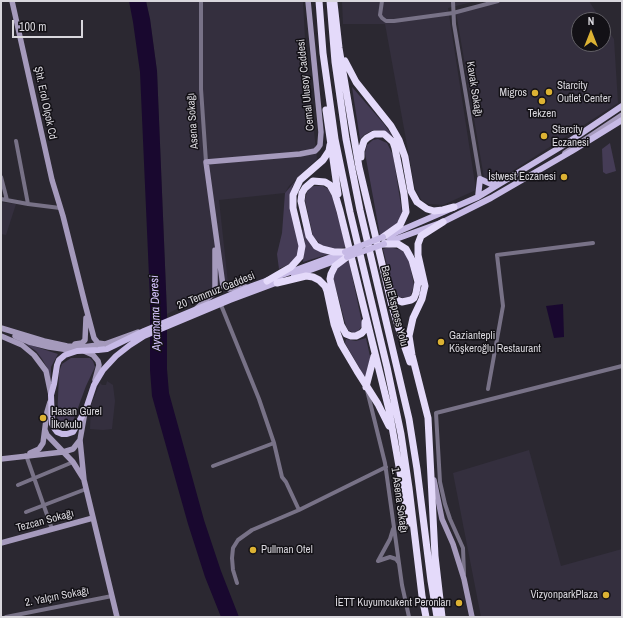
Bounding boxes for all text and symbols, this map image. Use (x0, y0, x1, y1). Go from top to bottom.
scale bar (14, 12, 85, 38)
north arrow (571, 12, 611, 52)
text: N (588, 14, 594, 28)
text: 100 m (19, 19, 46, 35)
street label: Cemal Ulusoy Caddesi (295, 38, 317, 132)
street label: Kavak Sokağı (463, 60, 485, 118)
street label: Şht. Erol Olçok Cd (31, 65, 59, 141)
place label: Starcity Outlet Center (557, 79, 611, 105)
place label: Migros (499, 86, 527, 100)
marker: Starcity Outlet Center (544, 87, 554, 97)
marker: Migros (530, 88, 540, 98)
street label: Asena Sokağı (184, 93, 202, 149)
marker: Tekzen (537, 96, 547, 106)
place label: Tekzen (528, 107, 556, 121)
place label: Starcity Eczanesi (552, 123, 589, 149)
marker: Starcity Eczanesi (539, 131, 549, 141)
place label: İstwest Eczanesi (488, 170, 556, 184)
marker: İstwest Eczanesi (559, 172, 569, 182)
street label: Basın Ekspress Yolu (378, 264, 410, 348)
street label: 20 Temmuz Caddesi (175, 269, 257, 313)
water label: Ayamama Deresi (147, 275, 165, 351)
place label: Gaziantepli Köşkeroğlu Restaurant (449, 329, 541, 355)
marker: Gaziantepli Köşkeroğlu Restaurant (436, 337, 446, 347)
place label: Hasan Gürel İlkokulu (51, 405, 102, 431)
marker: Hasan Gürel İlkokulu (38, 413, 48, 423)
street label: 1. Asena Sokağı (388, 466, 410, 534)
street label: Tezcan Sokağı (15, 507, 75, 535)
place label: Pullman Otel (261, 543, 313, 557)
marker: Pullman Otel (248, 545, 258, 555)
street label: 2. Yalçın Sokağı (24, 584, 90, 610)
place label: VizyonparkPlaza (530, 588, 598, 602)
marker: VizyonparkPlaza (601, 590, 611, 600)
place label: İETT Kuyumcukent Peronları (335, 596, 451, 610)
marker: İETT Kuyumcukent Peronları (454, 598, 464, 608)

